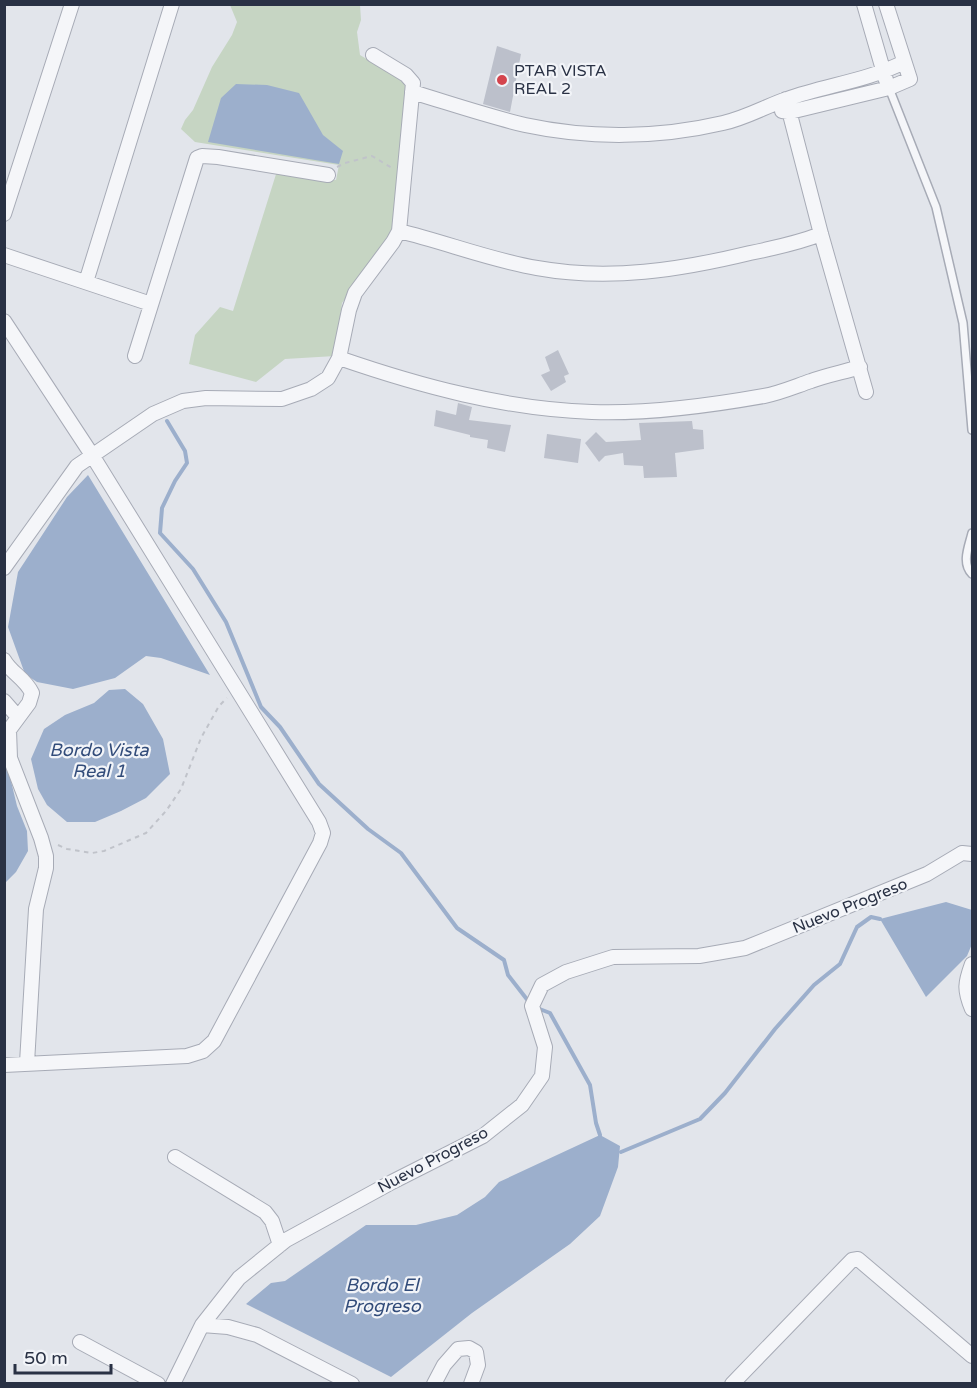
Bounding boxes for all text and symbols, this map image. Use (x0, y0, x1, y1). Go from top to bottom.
place label: PTAR VISTA REAL 2 (514, 61, 607, 99)
marker: PTAR VISTA REAL 2 (495, 73, 509, 87)
water label: Bordo Vista Real 1 (49, 739, 150, 782)
street label: Nuevo Progreso (790, 874, 910, 938)
street label: Nuevo Progreso (374, 1122, 492, 1198)
water label: Bordo El Progreso (343, 1274, 422, 1317)
scale bar (15, 1337, 111, 1375)
text: 50 m (24, 1347, 68, 1369)

